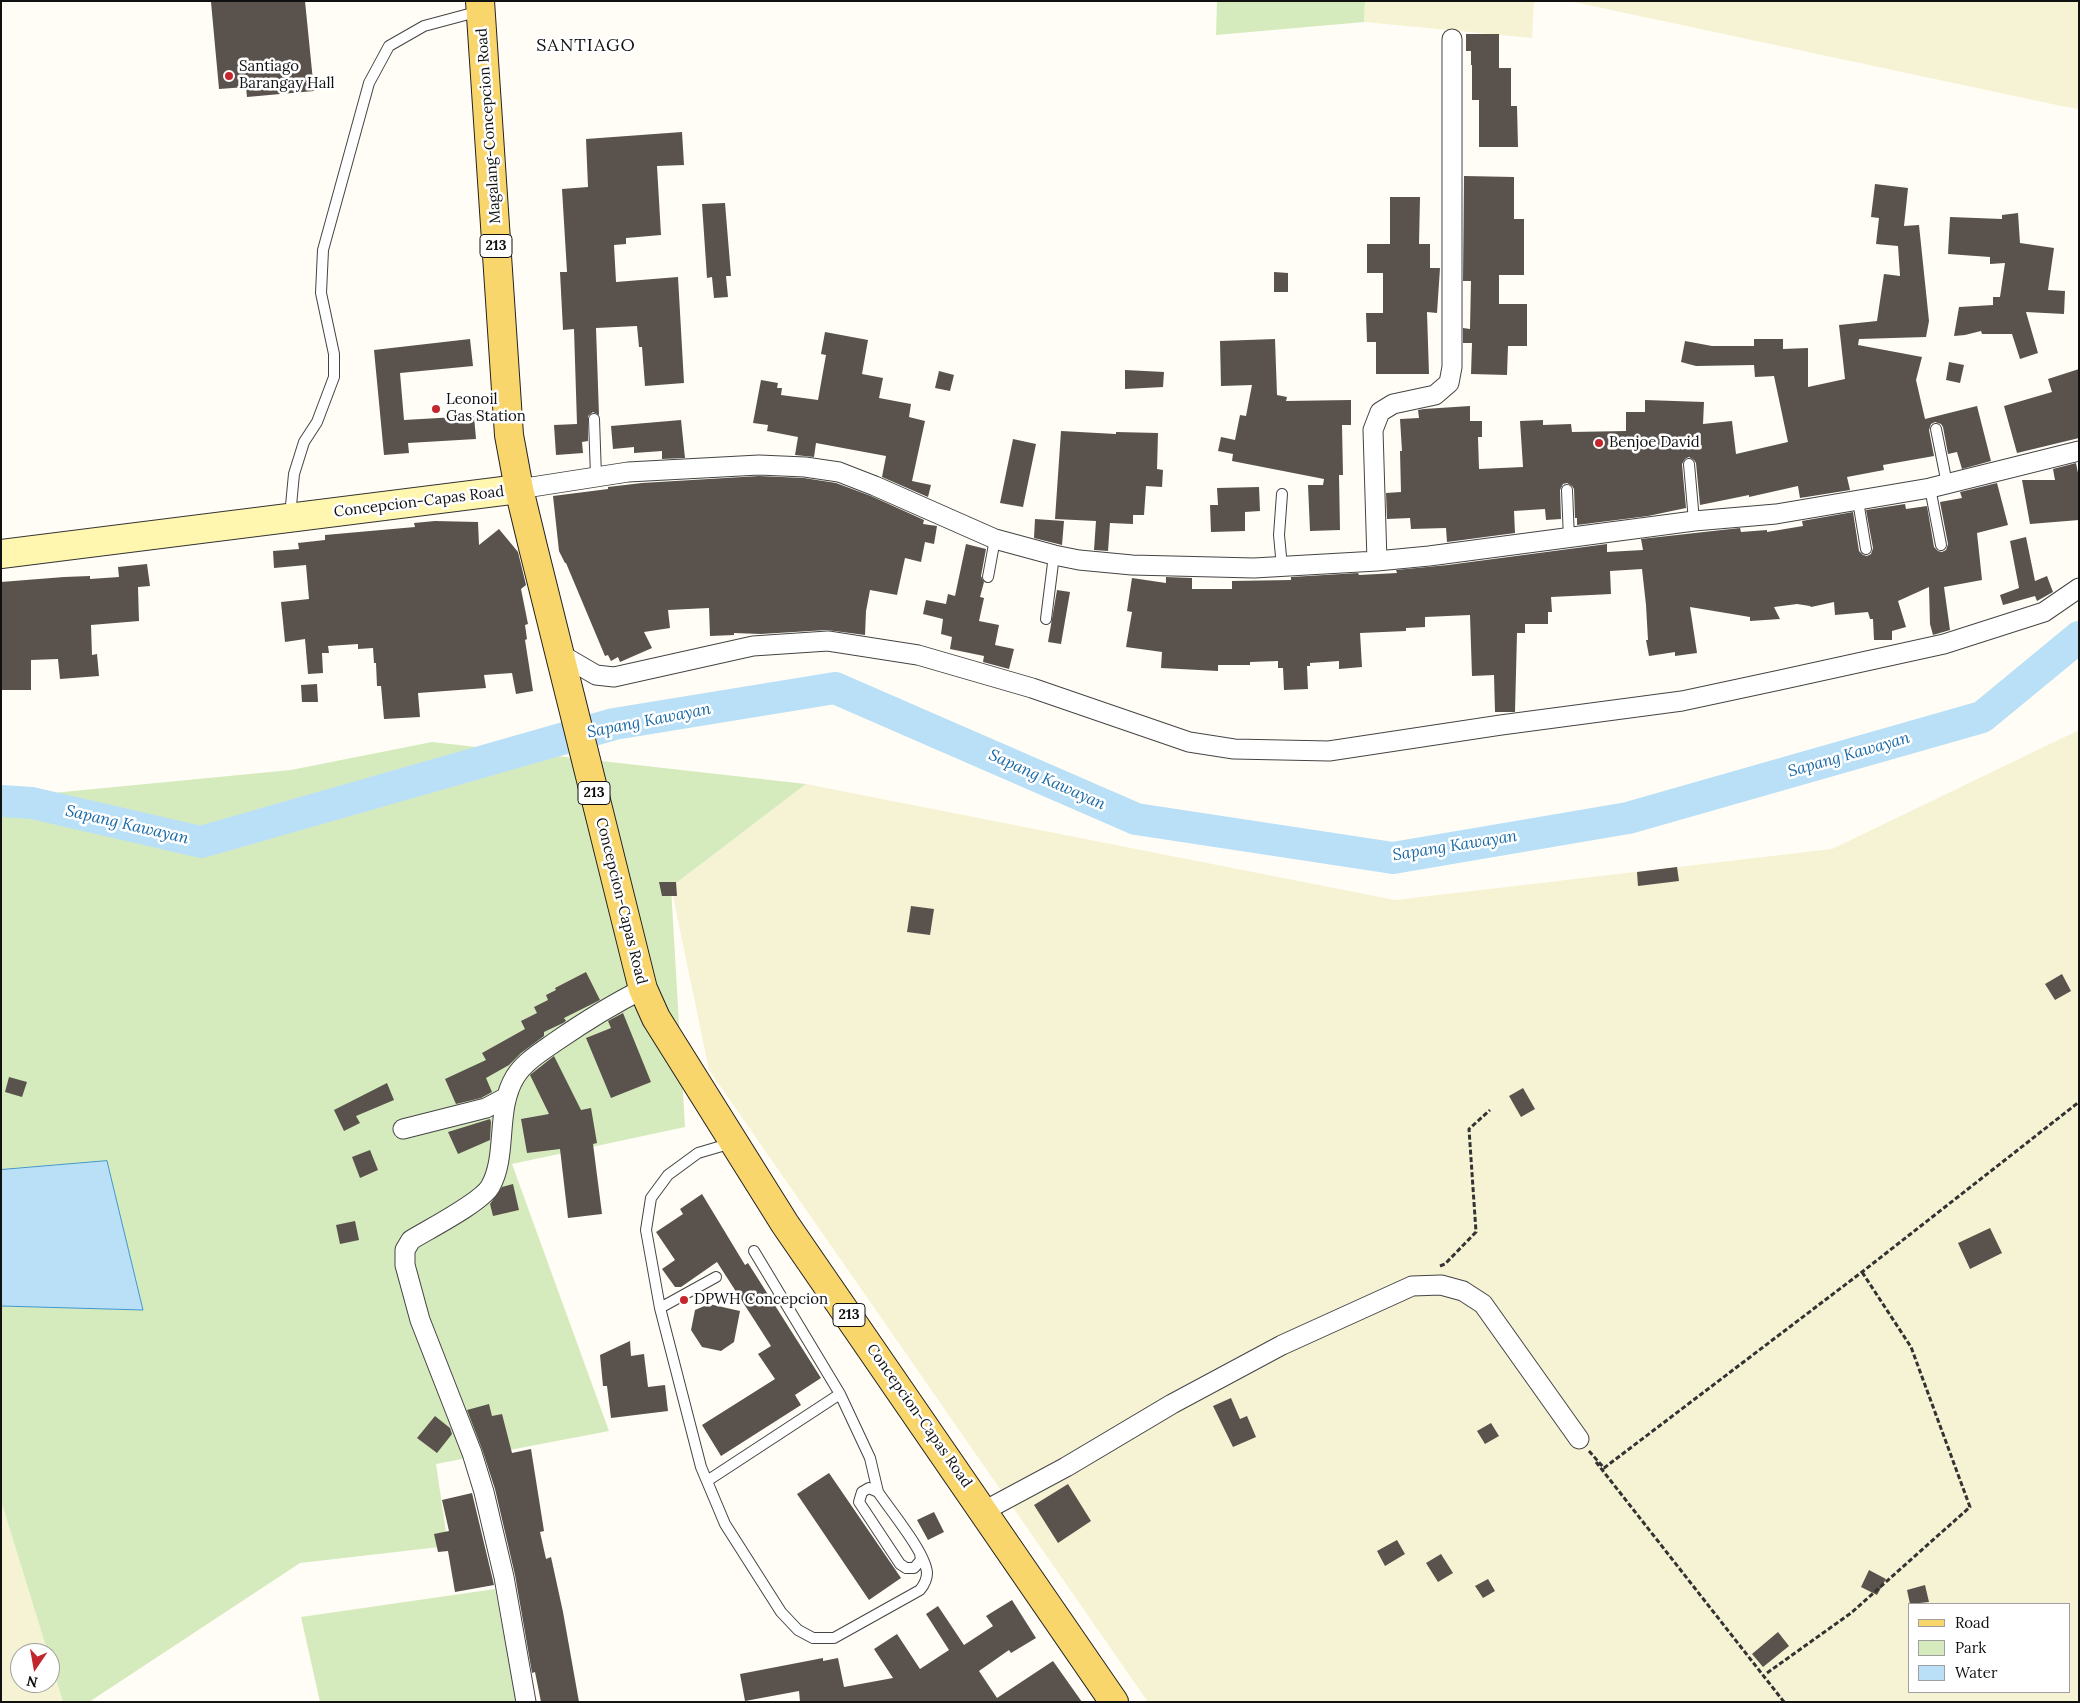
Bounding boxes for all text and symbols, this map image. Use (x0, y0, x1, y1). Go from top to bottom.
street label: Magalang-Concepcion Road (473, 27, 505, 225)
district label: SANTIAGO (535, 35, 637, 57)
place label: Santiago Barangay Hall (239, 58, 335, 93)
marker: Santiago Barangay Hall (223, 70, 235, 82)
road number: 213 (480, 235, 512, 258)
place label: Leonoil Gas Station (446, 391, 526, 426)
marker: Leonoil Gas Station (430, 403, 442, 415)
place label: Benjoe David (1609, 434, 1700, 452)
marker: Benjoe David (1593, 437, 1605, 449)
street label: Concepcion-Capas Road (333, 483, 505, 521)
water label: Sapang Kawayan (585, 700, 713, 742)
water label: Sapang Kawayan (1786, 728, 1912, 782)
water label: Sapang Kawayan (986, 746, 1108, 814)
road number: 213 (578, 781, 610, 804)
water label: Sapang Kawayan (64, 801, 190, 849)
street label: Concepcion-Capas Road (592, 816, 650, 986)
water label: Sapang Kawayan (1391, 827, 1519, 865)
place label: DPWH Concepcion (694, 1291, 828, 1309)
marker: DPWH Concepcion (678, 1294, 690, 1306)
road number: 213 (833, 1304, 865, 1326)
street label: Concepcion-Capas Road (862, 1341, 976, 1491)
legend (1908, 1603, 2070, 1693)
text: Road (1955, 1613, 1990, 1632)
text: Park (1955, 1638, 1986, 1657)
north arrow (10, 1643, 60, 1693)
text: Water (1955, 1663, 1997, 1682)
text: N (25, 1672, 39, 1692)

